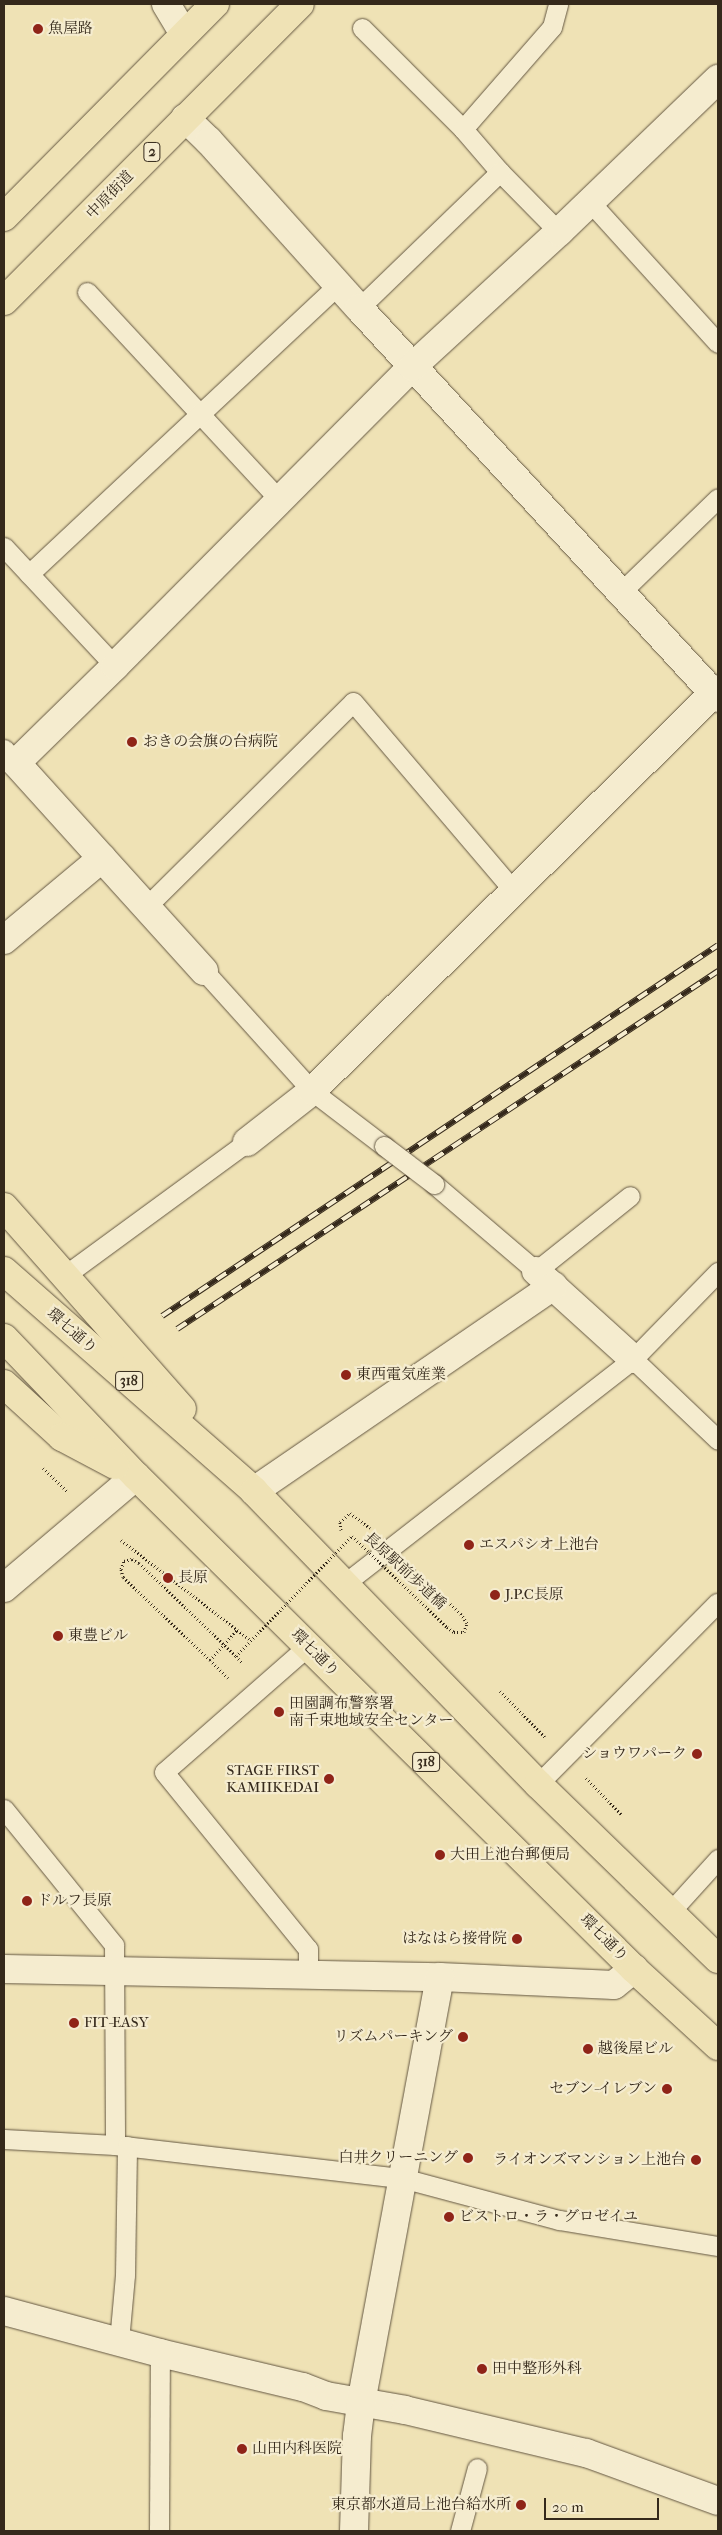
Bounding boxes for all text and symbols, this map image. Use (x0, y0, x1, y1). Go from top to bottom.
place label: 魚屋路 (48, 20, 93, 38)
marker: 魚屋路 (32, 23, 44, 35)
road number: 2 (143, 140, 161, 163)
street label: 中原街道 (83, 167, 137, 223)
place label: おきの会旗の台病院 (143, 733, 278, 751)
marker: おきの会旗の台病院 (125, 735, 139, 749)
street label: 環七通り (43, 1305, 101, 1357)
place label: 東西電気産業 (356, 1366, 446, 1384)
marker: 東西電気産業 (340, 1369, 352, 1381)
road number: 318 (114, 1370, 144, 1392)
street label: 長原駅前歩道橋 (360, 1529, 450, 1613)
place label: エスパシオ上池台 (479, 1536, 599, 1554)
marker: エスパシオ上池台 (463, 1539, 475, 1551)
place label: 長原 (178, 1569, 208, 1587)
marker: 長原 (162, 1572, 174, 1584)
place label: J.P.C長原 (505, 1586, 564, 1604)
marker: J.P.C長原 (489, 1589, 501, 1601)
street label: 環七通り (287, 1625, 343, 1681)
place label: 東豊ビル (68, 1627, 128, 1645)
marker: 東豊ビル (52, 1630, 64, 1642)
place label: 田園調布警察署 南千束地域安全センター (289, 1694, 454, 1729)
marker: 田園調布警察署 南千束地域安全センター (273, 1706, 285, 1718)
place label: ショウワパーク (582, 1745, 687, 1763)
marker: ショウワパーク (691, 1748, 703, 1760)
road number: 318 (411, 1750, 441, 1774)
place label: STAGE FIRST KAMIIKEDAI (226, 1761, 319, 1796)
marker: STAGE FIRST KAMIIKEDAI (323, 1773, 335, 1785)
place label: 大田上池台郵便局 (450, 1846, 570, 1864)
marker: 大田上池台郵便局 (434, 1849, 446, 1861)
place label: ドルフ長原 (37, 1892, 112, 1910)
marker: ドルフ長原 (21, 1895, 33, 1907)
street label: 環七通り (576, 1910, 632, 1966)
place label: はなはら接骨院 (402, 1930, 507, 1948)
marker: はなはら接骨院 (511, 1933, 523, 1945)
place label: FIT-EASY (84, 2014, 149, 2032)
marker: FIT-EASY (68, 2017, 80, 2029)
place label: リズムパーキング (333, 2028, 453, 2046)
marker: リズムパーキング (457, 2031, 469, 2043)
place label: 越後屋ビル (598, 2040, 673, 2058)
marker: 越後屋ビル (582, 2043, 594, 2055)
place label: セブン-イレブン (548, 2080, 657, 2098)
marker: セブン-イレブン (661, 2083, 673, 2095)
place label: 白井クリーニング (338, 2149, 458, 2167)
place label: ライオンズマンション上池台 (491, 2151, 686, 2169)
marker: 白井クリーニング (462, 2152, 474, 2164)
marker: ライオンズマンション上池台 (690, 2154, 702, 2166)
place label: ビストロ・ラ・グロゼイユ (459, 2208, 639, 2226)
marker: ビストロ・ラ・グロゼイユ (443, 2211, 455, 2223)
place label: 田中整形外科 (492, 2360, 582, 2378)
marker: 田中整形外科 (476, 2363, 488, 2375)
place label: 山田内科医院 (252, 2440, 342, 2458)
marker: 山田内科医院 (236, 2443, 248, 2455)
scale bar (547, 2488, 662, 2520)
place label: 東京都水道局上池台給水所 (331, 2496, 511, 2514)
text: 20 m (552, 2498, 584, 2516)
marker: 東京都水道局上池台給水所 (515, 2499, 527, 2511)

